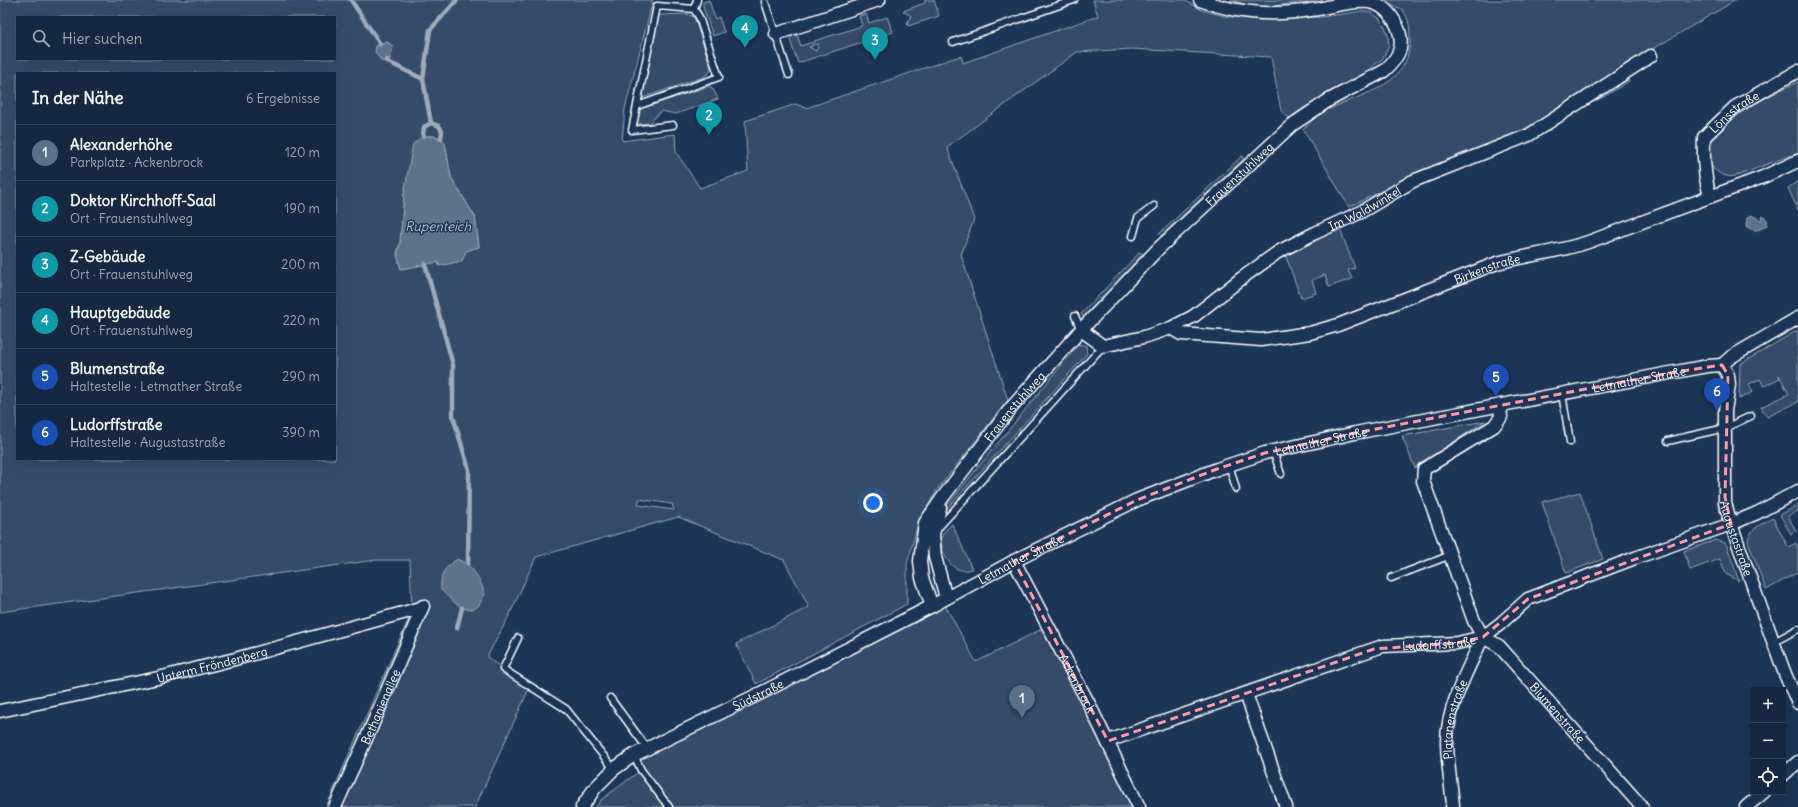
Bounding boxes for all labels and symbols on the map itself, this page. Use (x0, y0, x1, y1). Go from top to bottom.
pin: 4 (732, 15, 758, 48)
pin: 3 (862, 27, 888, 60)
street label: Lönsstraße (1706, 88, 1761, 136)
pin: 2 (696, 102, 722, 135)
street label: Frauenstuhlweg (1202, 139, 1276, 209)
street label: Im Waldwinkel (1326, 183, 1403, 234)
water label: Rupenteich (405, 218, 471, 235)
street label: Birkenstraße (1452, 251, 1521, 287)
street label: Letmather Straße (1591, 363, 1687, 395)
pin: 5 (1483, 364, 1509, 397)
street label: Frauenstuhlweg (981, 368, 1048, 445)
pin: 6 (1704, 378, 1730, 411)
street label: Letmather Straße (1273, 423, 1368, 458)
your location (863, 493, 883, 513)
street label: Augustastraße (1717, 499, 1756, 578)
street label: Letmather Straße (975, 530, 1066, 587)
street label: Ludorffstraße (1402, 631, 1477, 653)
street label: Unterm Fröndenberg (155, 643, 269, 686)
street label: Ackenbrock (1057, 652, 1099, 715)
street label: Bethanienallee (357, 667, 403, 747)
street label: Südstraße (730, 676, 786, 713)
street label: Platanenstraße (1439, 677, 1470, 760)
street label: Blumenstraße (1527, 679, 1589, 746)
pin: 1 (1009, 685, 1035, 718)

